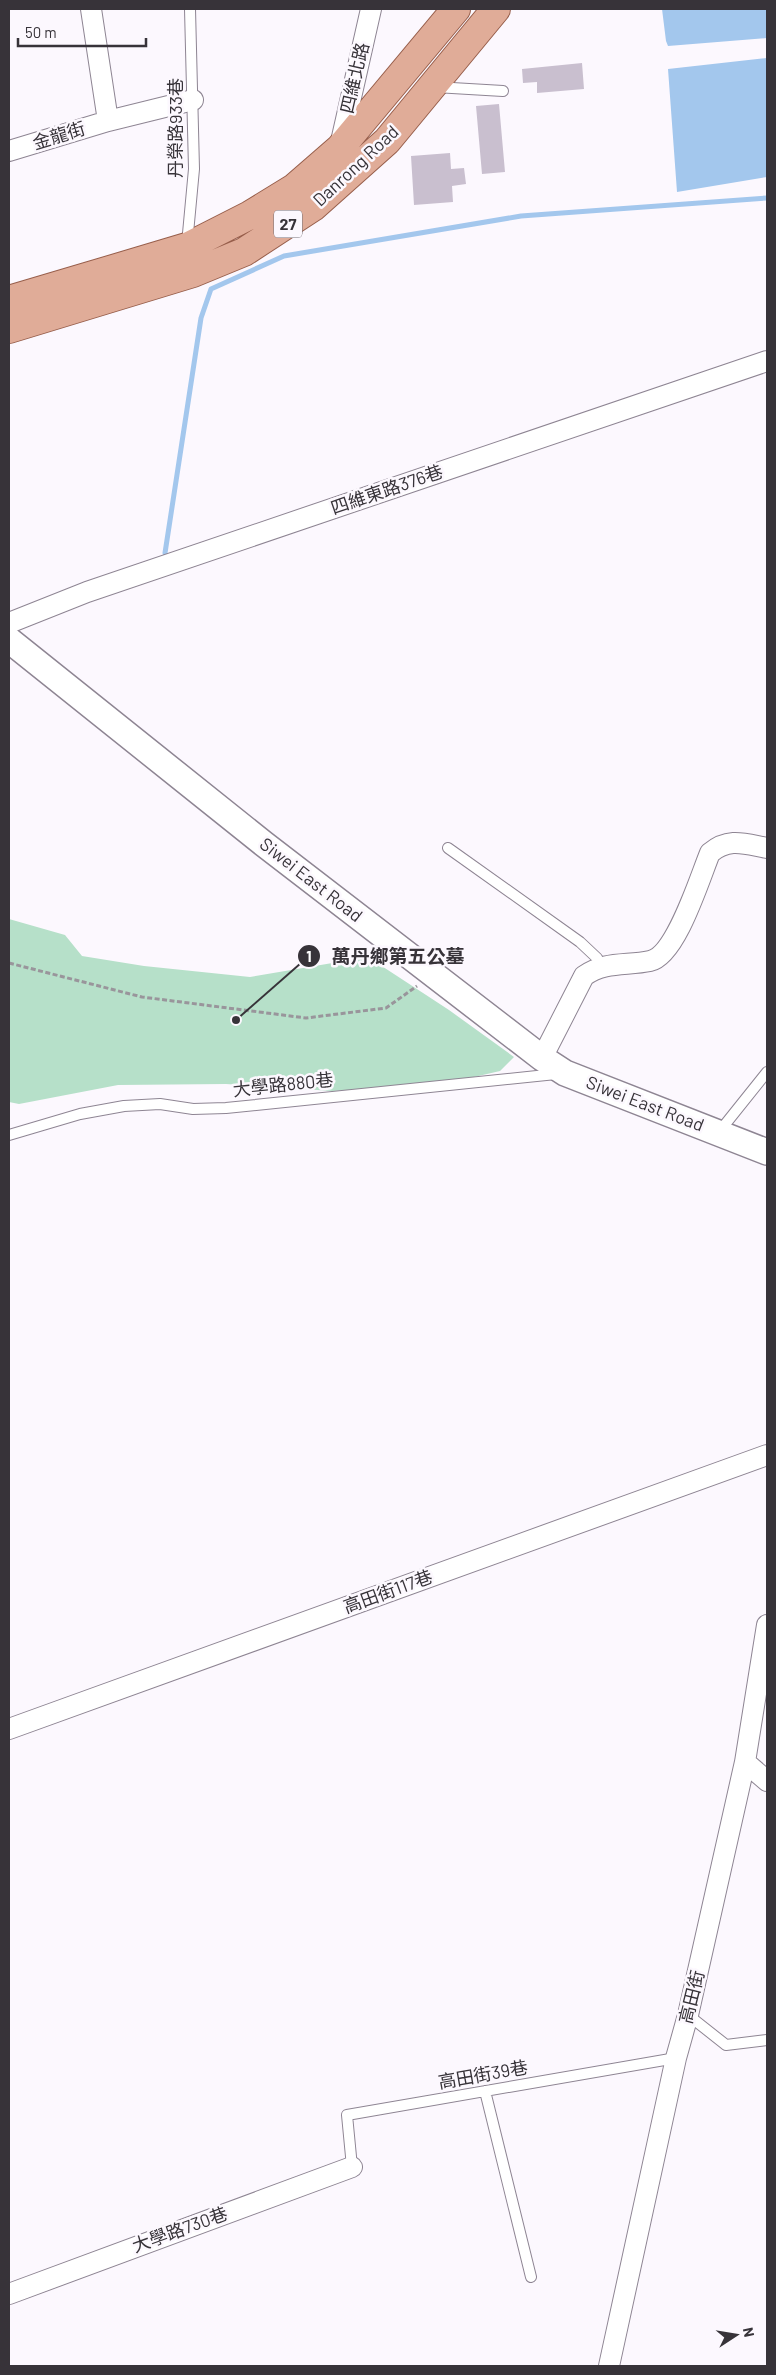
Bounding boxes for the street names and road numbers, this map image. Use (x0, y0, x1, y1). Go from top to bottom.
street label: 四維北路 (335, 40, 373, 115)
street label: 丹榮路933巷 (164, 78, 186, 178)
street label: 金龍街 (30, 117, 88, 153)
street label: Danrong Road (308, 120, 403, 210)
road number: 27 (274, 210, 302, 238)
street label: 四維東路376巷 (328, 460, 446, 519)
street label: Siwei East Road (256, 832, 367, 926)
street label: 大學路880巷 (232, 1068, 334, 1100)
street label: Siwei East Road (583, 1071, 707, 1136)
street label: 高田街117巷 (340, 1565, 435, 1617)
street label: 高田街 (674, 1968, 708, 2026)
street label: 高田街39巷 (436, 2055, 529, 2093)
street label: 大學路730巷 (129, 2202, 230, 2256)

